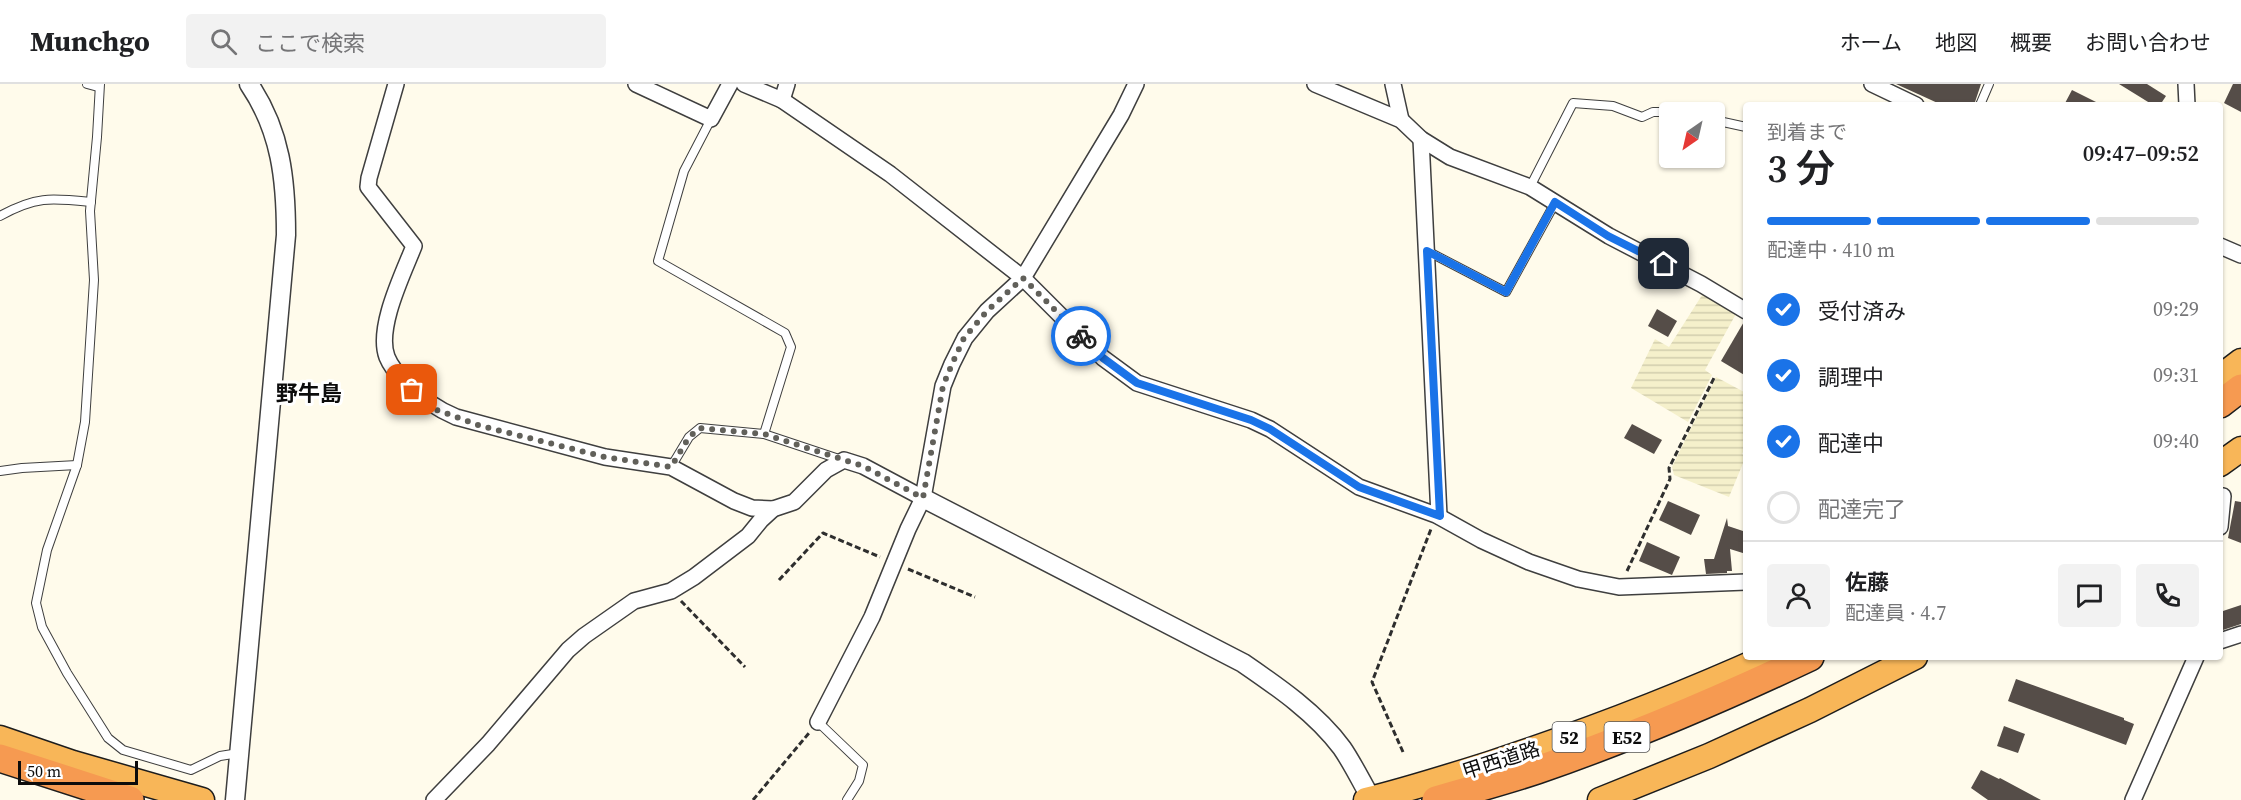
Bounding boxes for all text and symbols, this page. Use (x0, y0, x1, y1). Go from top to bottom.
search box (186, 14, 606, 68)
text: Munchgo (30, 22, 150, 60)
icon: search (207, 25, 240, 58)
text: ここで検索 (255, 28, 365, 58)
text: ホーム (1840, 28, 1902, 57)
text: 地図 (1935, 28, 1977, 57)
text: 概要 (2010, 28, 2052, 57)
text: お問い合わせ (2085, 28, 2211, 57)
north arrow (1659, 102, 1725, 168)
map controls (1659, 102, 1725, 168)
text: 到着まで (1767, 118, 1847, 146)
text: 09:47–09:52 (2083, 138, 2199, 168)
text: 3 分 (1767, 142, 1835, 195)
text: 配達中 · 410 m (1767, 236, 1895, 264)
pin (1638, 238, 1689, 289)
icon: home (1647, 247, 1680, 280)
icon: check (1767, 293, 1800, 326)
text: 09:29 (2153, 295, 2199, 323)
text: 受付済み (1818, 296, 1906, 326)
courier (1051, 306, 1111, 366)
icon: bike (1065, 320, 1098, 353)
icon: check (1767, 359, 1800, 392)
text: 09:31 (2153, 361, 2199, 389)
text: 調理中 (1818, 362, 1884, 392)
pin (386, 364, 437, 415)
icon: bag (395, 373, 428, 406)
district label: 野牛島 (276, 378, 342, 408)
icon: check (1767, 425, 1800, 458)
text: 09:40 (2153, 427, 2199, 455)
text: 配達中 (1818, 428, 1884, 458)
text: 配達完了 (1818, 494, 1906, 524)
button: person (1767, 564, 1830, 627)
button: chat (2058, 564, 2121, 627)
button: phone (2136, 564, 2199, 627)
text: 佐藤 (1845, 567, 1889, 597)
text: 配達員 · 4.7 (1845, 599, 1946, 627)
road number: 52 (1552, 722, 1586, 752)
road number: E52 (1604, 722, 1650, 752)
street label: 甲西道路 (1459, 734, 1543, 786)
scale bar (18, 758, 138, 786)
text: 50 m (27, 760, 61, 782)

